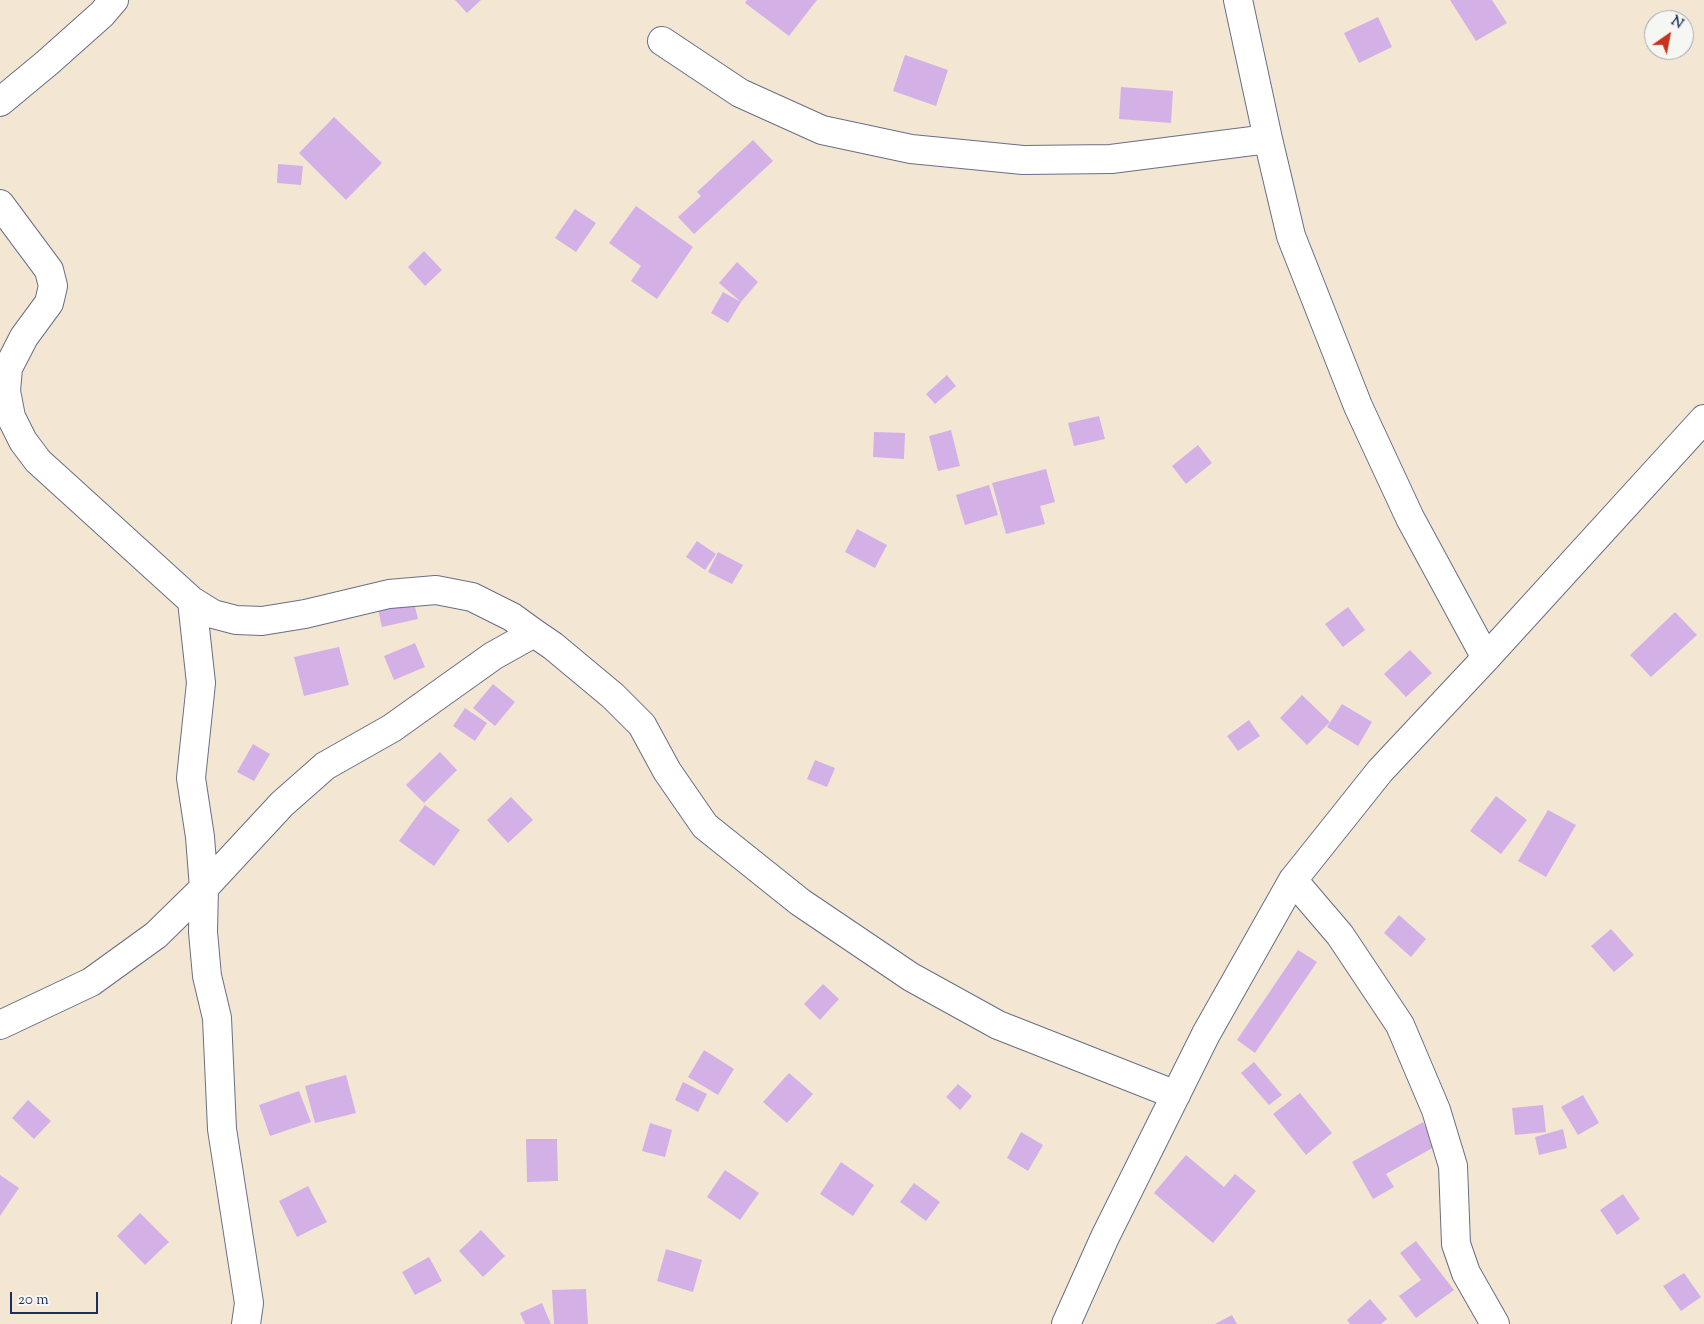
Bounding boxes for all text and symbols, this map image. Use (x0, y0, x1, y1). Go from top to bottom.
north arrow (1644, 10, 1694, 60)
text: N (1666, 12, 1687, 35)
scale bar (12, 1282, 100, 1314)
text: 20 m (18, 1290, 49, 1311)

